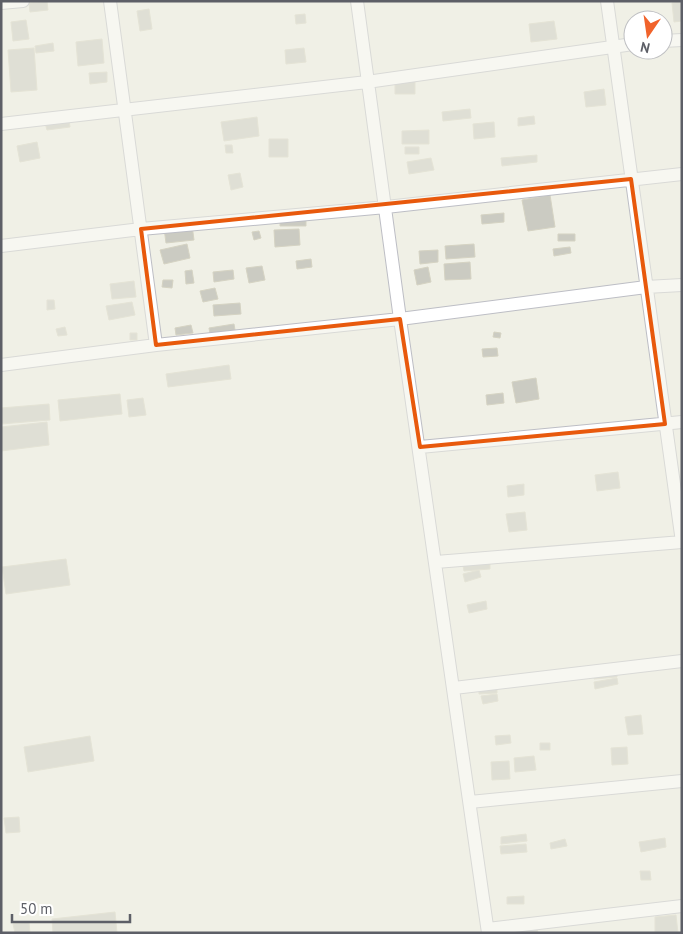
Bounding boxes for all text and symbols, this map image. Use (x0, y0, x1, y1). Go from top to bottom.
north arrow (623, 10, 673, 60)
text: N (639, 38, 652, 57)
scale bar (12, 892, 130, 924)
text: 50 m (20, 899, 53, 918)

